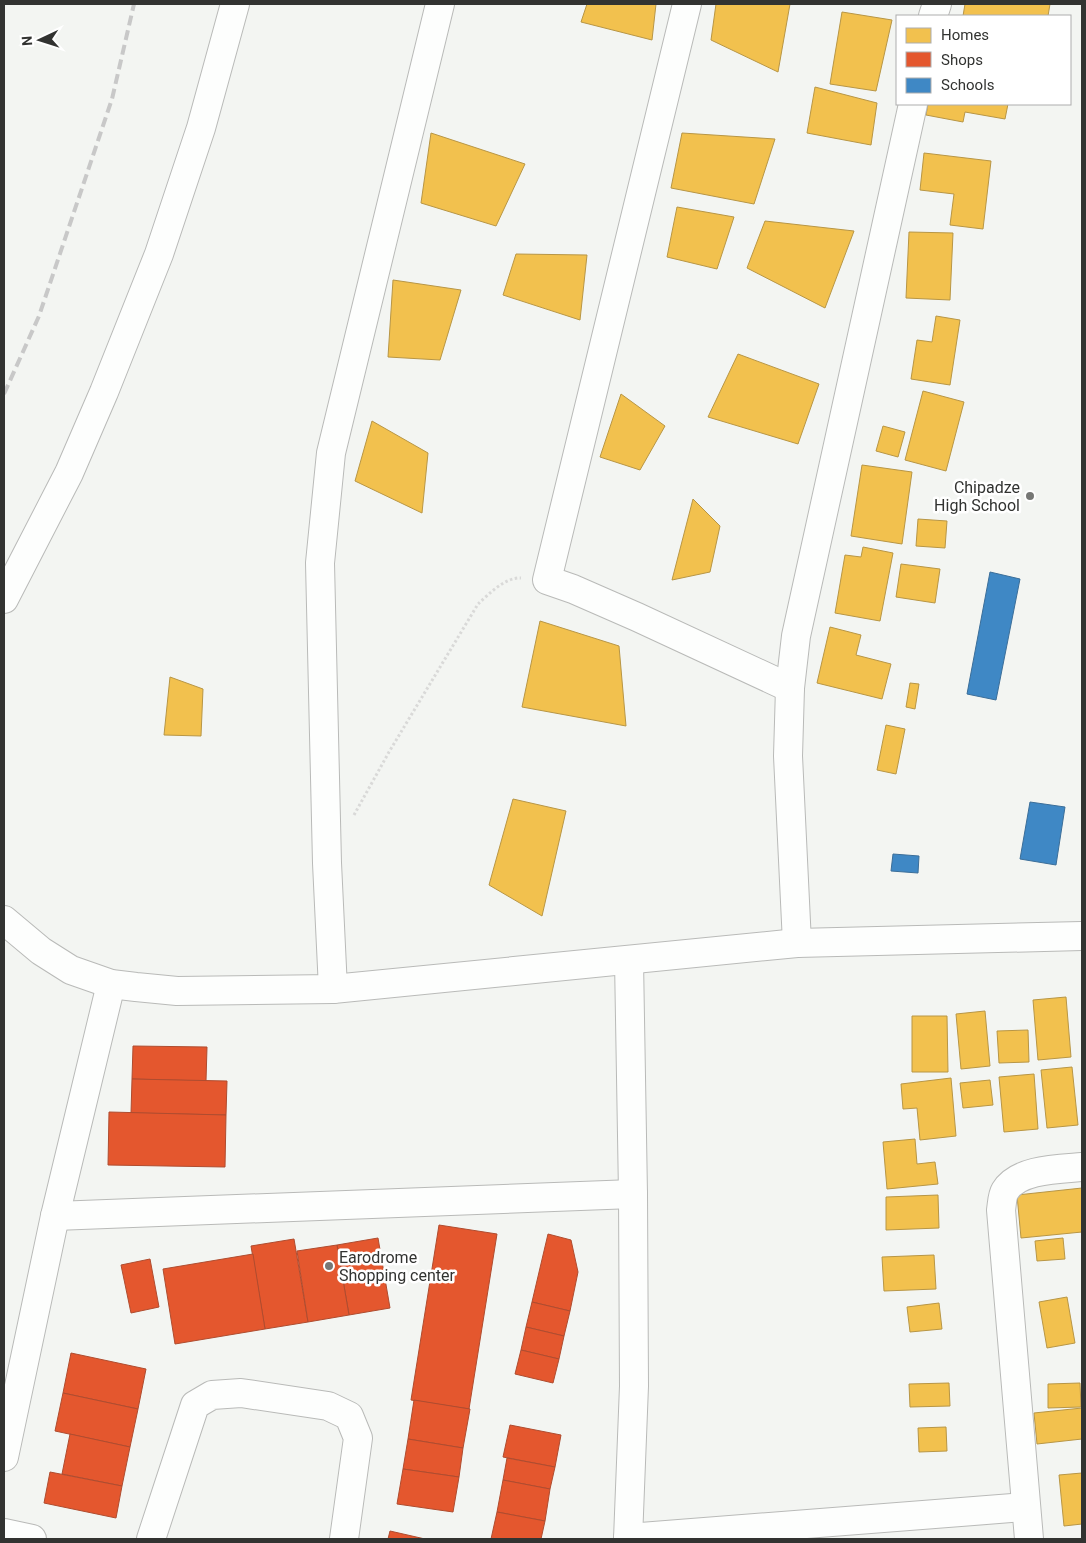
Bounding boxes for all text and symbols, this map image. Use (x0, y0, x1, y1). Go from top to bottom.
north arrow (15, 15, 65, 65)
legend (896, 15, 1071, 105)
text: Homes (941, 26, 989, 44)
text: N (19, 35, 35, 46)
text: Shops (941, 51, 983, 69)
text: Schools (941, 76, 995, 94)
place label: Chipadze High School (934, 478, 1020, 515)
marker: Chipadze High School (1024, 490, 1036, 502)
place label: Earodrome Shopping center (339, 1248, 456, 1285)
marker: Earodrome Shopping center (323, 1260, 335, 1272)

